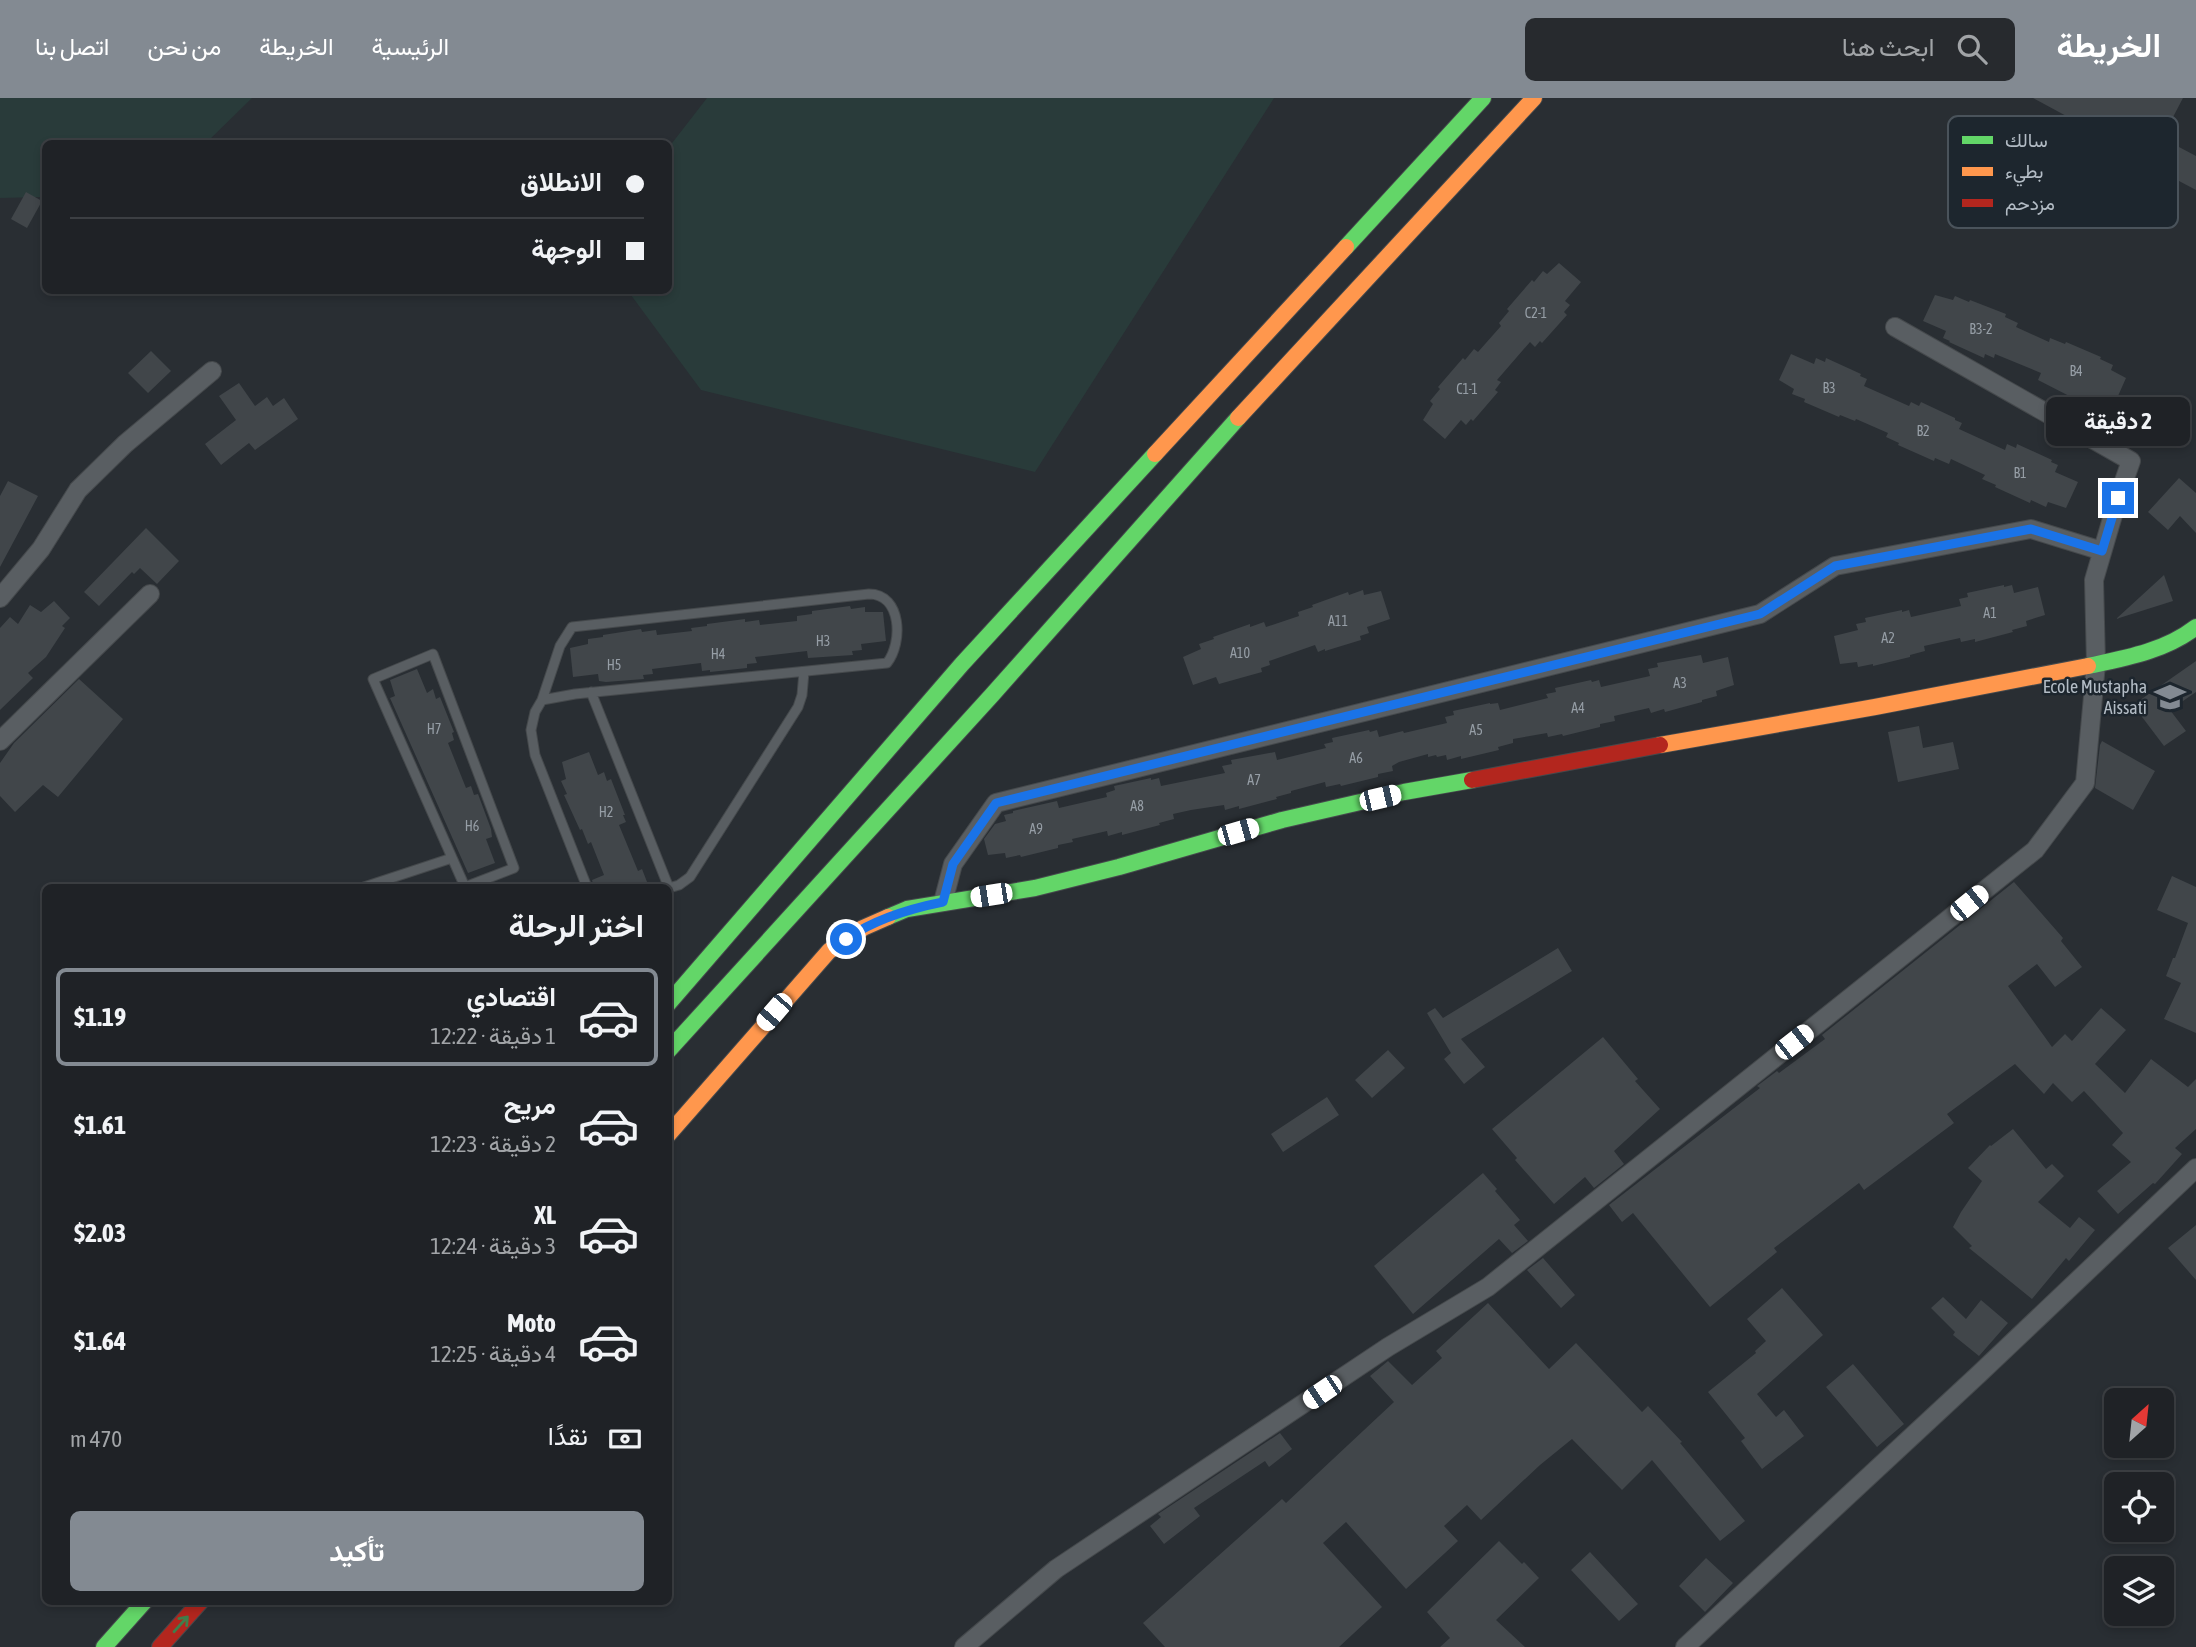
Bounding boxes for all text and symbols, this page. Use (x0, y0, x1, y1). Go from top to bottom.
search box (1525, 18, 2015, 81)
text: الخريطة (2057, 26, 2161, 64)
icon: search (1953, 30, 1991, 68)
text: ابحث هنا (1842, 32, 1935, 62)
text: اتصل بنا (35, 33, 109, 60)
text: من نحن (147, 33, 221, 60)
text: الخريطة (259, 33, 334, 60)
text: الرئيسية (372, 33, 449, 60)
legend (1948, 116, 2178, 228)
text: سالك (2005, 129, 2048, 151)
text: بطيء (2005, 160, 2043, 187)
text: الانطلاق (520, 167, 602, 197)
text: مزدحم (2005, 192, 2055, 216)
text: الوجهة (531, 234, 602, 264)
house number: C2-1 (1525, 305, 1547, 321)
house number: B3-2 (1969, 321, 1993, 337)
house number: B4 (2069, 363, 2083, 379)
house number: B3 (1822, 380, 1836, 396)
house number: C1-1 (1456, 381, 1478, 397)
callout: 2 دقيقة (2046, 396, 2190, 446)
text: 2 دقيقة (2084, 408, 2152, 434)
house number: B2 (1916, 423, 1930, 439)
house number: B1 (2013, 465, 2027, 481)
route end (2102, 482, 2134, 514)
house number: A1 (1983, 605, 1997, 621)
house number: A11 (1328, 613, 1348, 629)
house number: A2 (1881, 630, 1895, 646)
house number: H3 (816, 633, 830, 649)
house number: A10 (1230, 645, 1250, 661)
house number: H4 (711, 646, 726, 662)
house number: H5 (607, 657, 621, 673)
house number: A3 (1673, 675, 1687, 691)
place label: Ecole Mustapha Aissati (2043, 676, 2147, 718)
school or university icon: Ecole Mustapha Aissati (2153, 680, 2187, 714)
house number: A4 (1571, 700, 1585, 716)
house number: H7 (427, 721, 441, 737)
house number: A5 (1469, 722, 1483, 738)
house number: A6 (1349, 750, 1363, 766)
house number: A7 (1247, 772, 1261, 788)
car (1358, 783, 1403, 813)
house number: A8 (1130, 798, 1144, 814)
house number: H2 (599, 804, 613, 820)
car (1215, 816, 1262, 848)
house number: H6 (465, 818, 480, 834)
house number: A9 (1029, 821, 1043, 837)
car (969, 881, 1014, 909)
car (1947, 882, 1992, 924)
text: اختر الرحلة (508, 907, 644, 944)
route start (830, 923, 862, 955)
text: اقتصادي (467, 982, 556, 1012)
icon: car (577, 986, 640, 1049)
car (753, 989, 796, 1035)
text: $1.19 (74, 1002, 126, 1032)
car (1771, 1021, 1818, 1063)
text: 1 دقيقة · 12:22 (430, 1023, 556, 1049)
text: مريح (504, 1090, 556, 1120)
icon: car (577, 1094, 640, 1157)
text: $1.61 (74, 1110, 126, 1140)
text: 2 دقيقة · 12:23 (430, 1131, 556, 1157)
text: XL (534, 1200, 556, 1230)
icon: car (577, 1202, 640, 1265)
text: $2.03 (74, 1218, 126, 1248)
text: 3 دقيقة · 12:24 (430, 1233, 556, 1259)
text: Moto (507, 1308, 556, 1338)
icon: car (577, 1310, 640, 1373)
text: $1.64 (74, 1326, 126, 1356)
text: 4 دقيقة · 12:25 (430, 1341, 556, 1367)
car (1299, 1372, 1346, 1412)
north arrow (2104, 1388, 2174, 1458)
map controls (2104, 1388, 2174, 1626)
icon: cash (606, 1420, 644, 1458)
text: نقدًا (548, 1421, 588, 1451)
text: 470 m (70, 1426, 122, 1452)
button: locate (2104, 1472, 2174, 1542)
button: تأكيد (70, 1511, 644, 1591)
button: layers (2104, 1556, 2174, 1626)
one-way arrow (173, 1615, 189, 1633)

